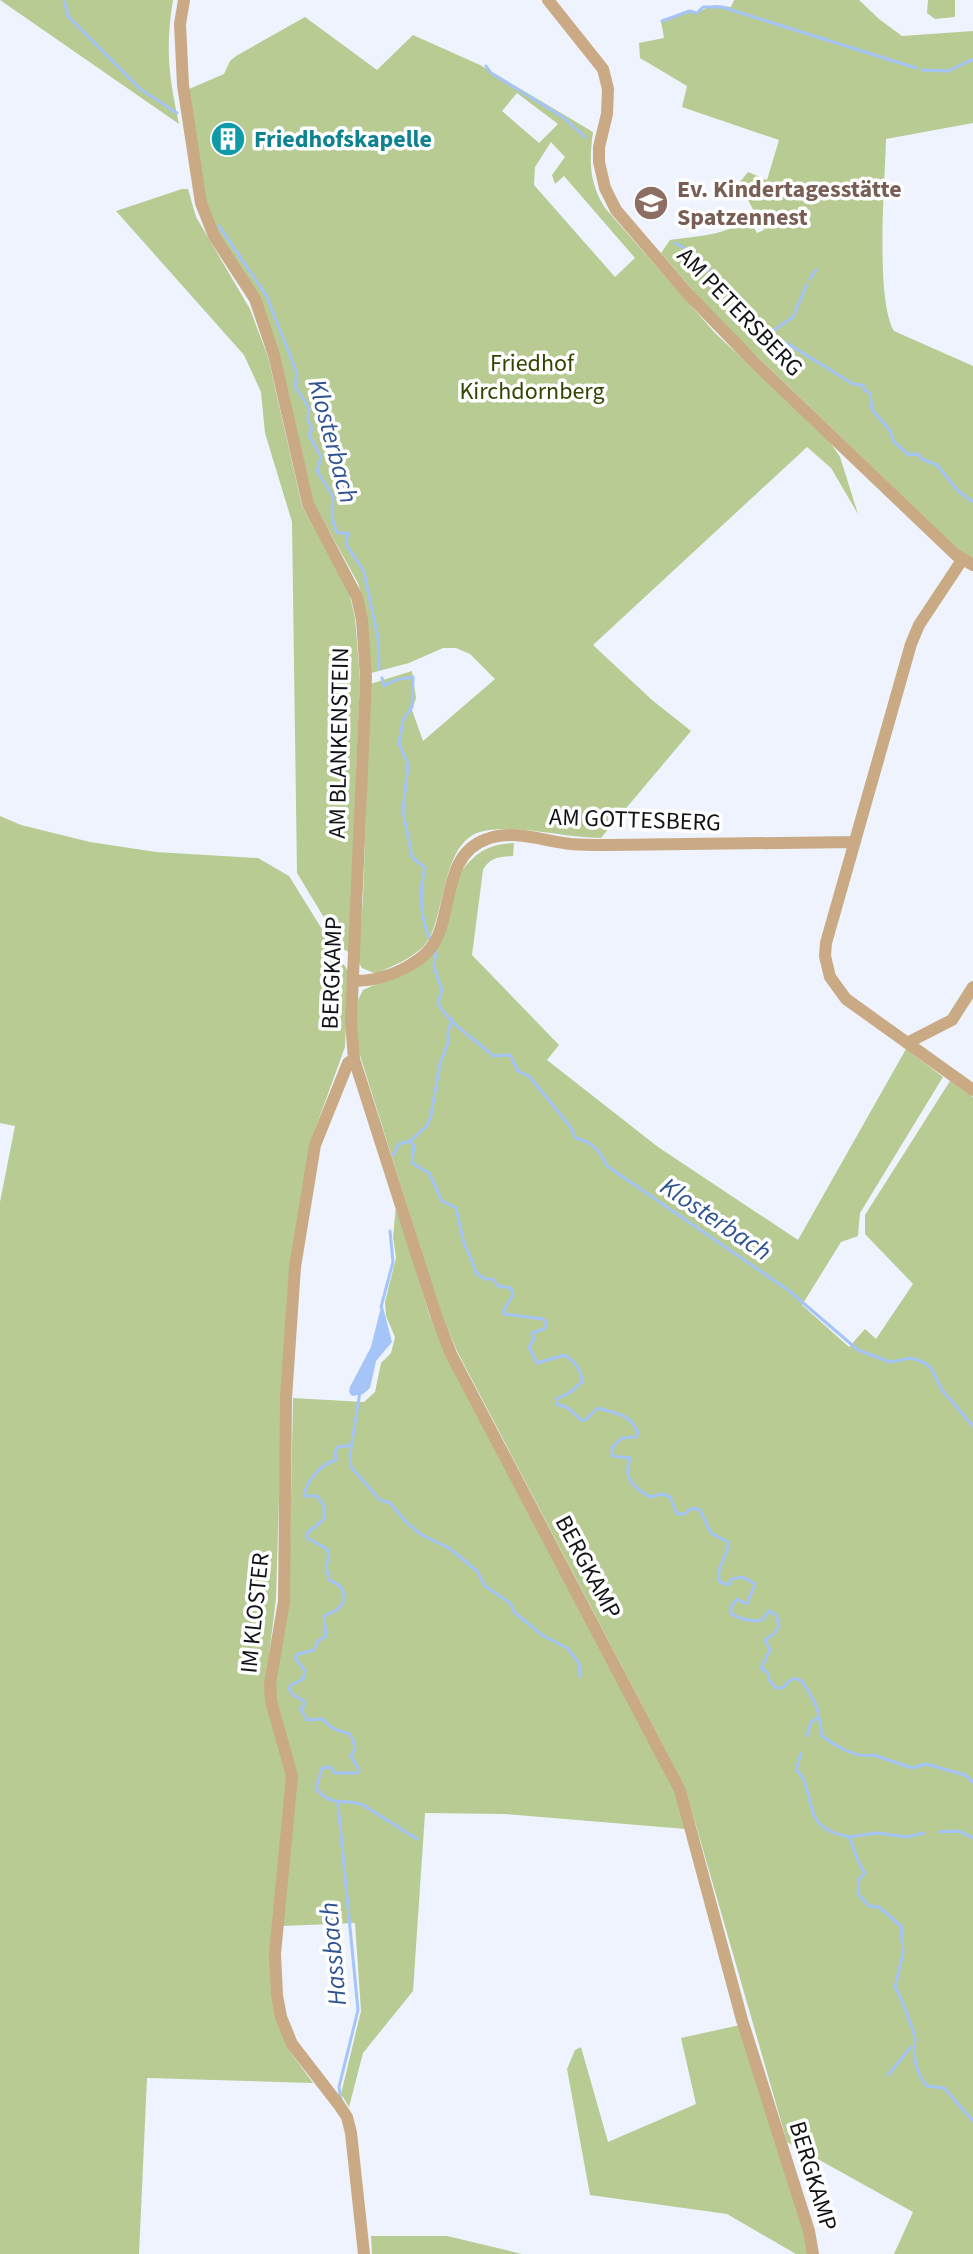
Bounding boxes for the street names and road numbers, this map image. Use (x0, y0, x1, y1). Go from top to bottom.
street label: AM PETERSBERG (669, 239, 811, 385)
street label: AM BLANKENSTEIN (320, 647, 358, 839)
street label: AM GOTTESBERG (549, 800, 721, 840)
street label: BERGKAMP (313, 916, 351, 1030)
street label: BERGKAMP (546, 1509, 630, 1625)
street label: IM KLOSTER (231, 1551, 279, 1675)
street label: BERGKAMP (780, 2117, 846, 2235)

